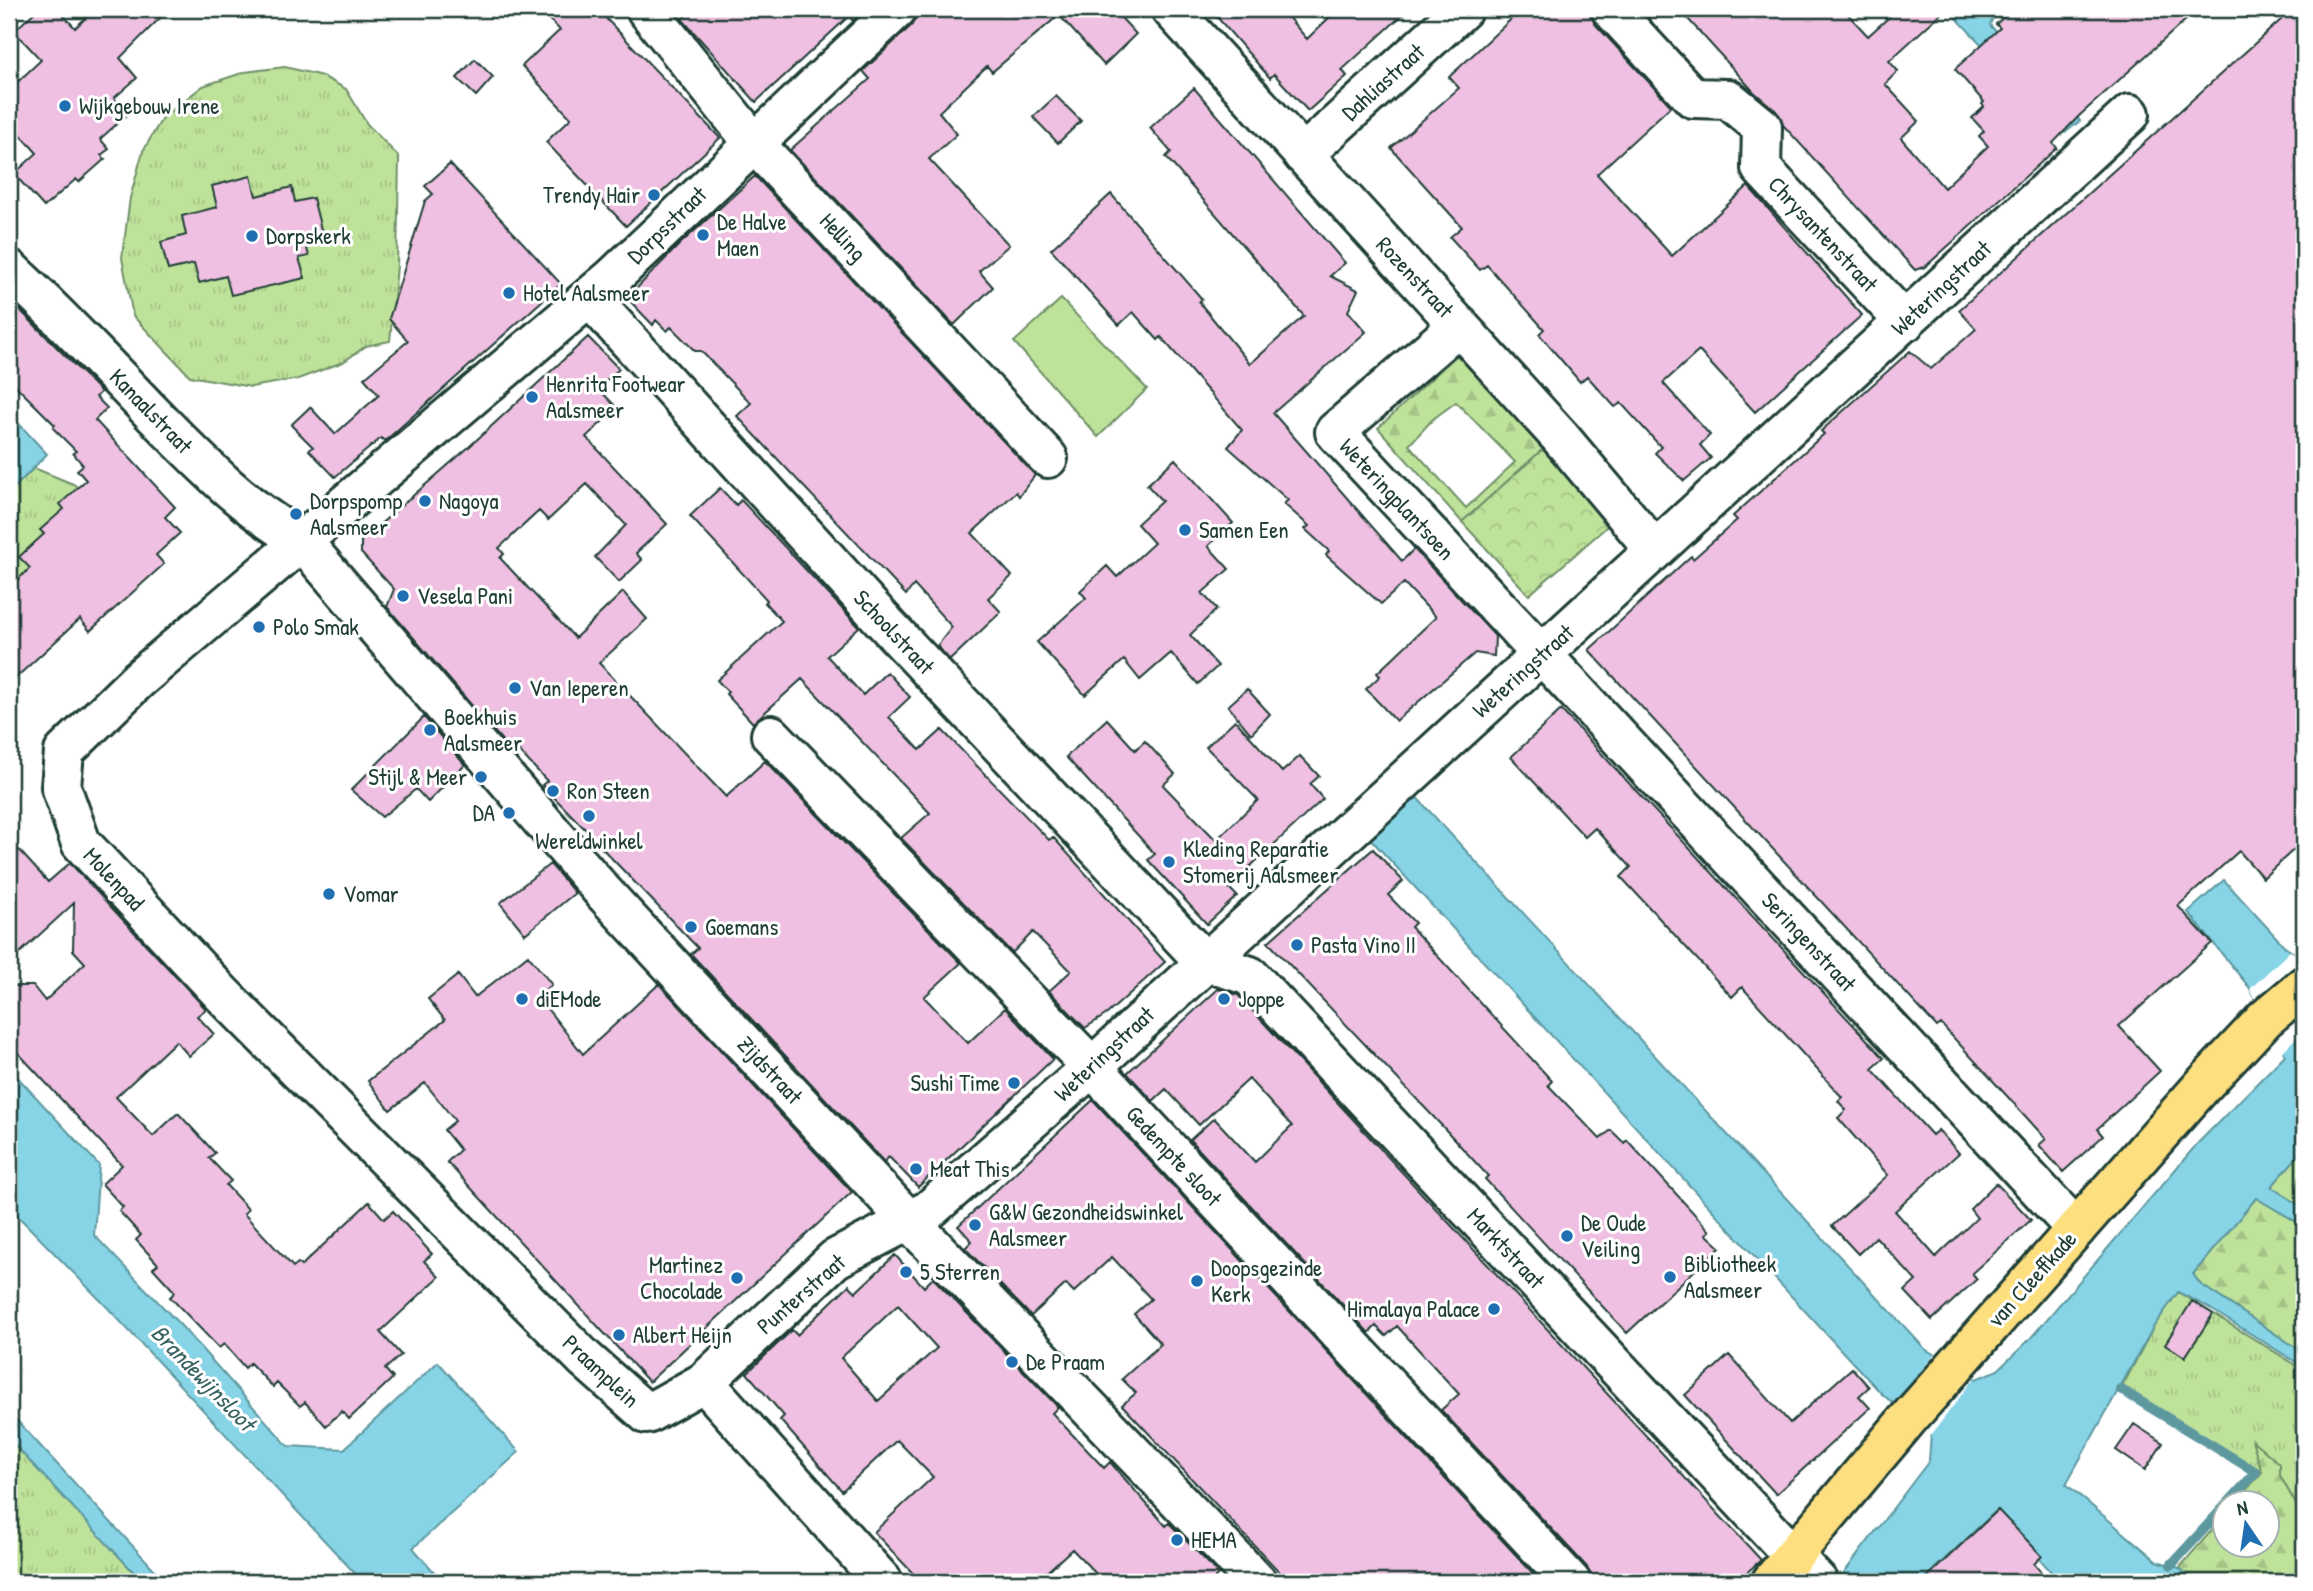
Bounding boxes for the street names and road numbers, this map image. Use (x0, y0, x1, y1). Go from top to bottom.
street label: Dahliastraat (1335, 35, 1432, 127)
street label: Chrysantenstraat (1762, 169, 1886, 299)
street label: Dorpsstraat (620, 178, 714, 270)
street label: Helling (813, 206, 874, 268)
street label: Rozenstraat (1370, 229, 1462, 325)
street label: Weteringstraat (1884, 232, 1998, 342)
street label: Kanaalstraat (103, 361, 200, 461)
street label: Weteringplantsoen (1333, 431, 1462, 566)
street label: Schoolstraat (847, 583, 942, 682)
street label: Weteringstraat (1465, 616, 1581, 725)
street label: Molenpad (77, 840, 152, 917)
street label: Seringenstraat (1755, 885, 1864, 999)
street label: Weteringstraat (1047, 998, 1161, 1108)
street label: Zijdstraat (731, 1029, 811, 1111)
street label: Gedempte sloot (1120, 1098, 1230, 1214)
street label: Marktstraat (1461, 1200, 1553, 1296)
street label: van Cleeffkade (1980, 1224, 2083, 1334)
street label: Punterstraat (750, 1246, 852, 1341)
street label: Praamplein (556, 1327, 646, 1414)

